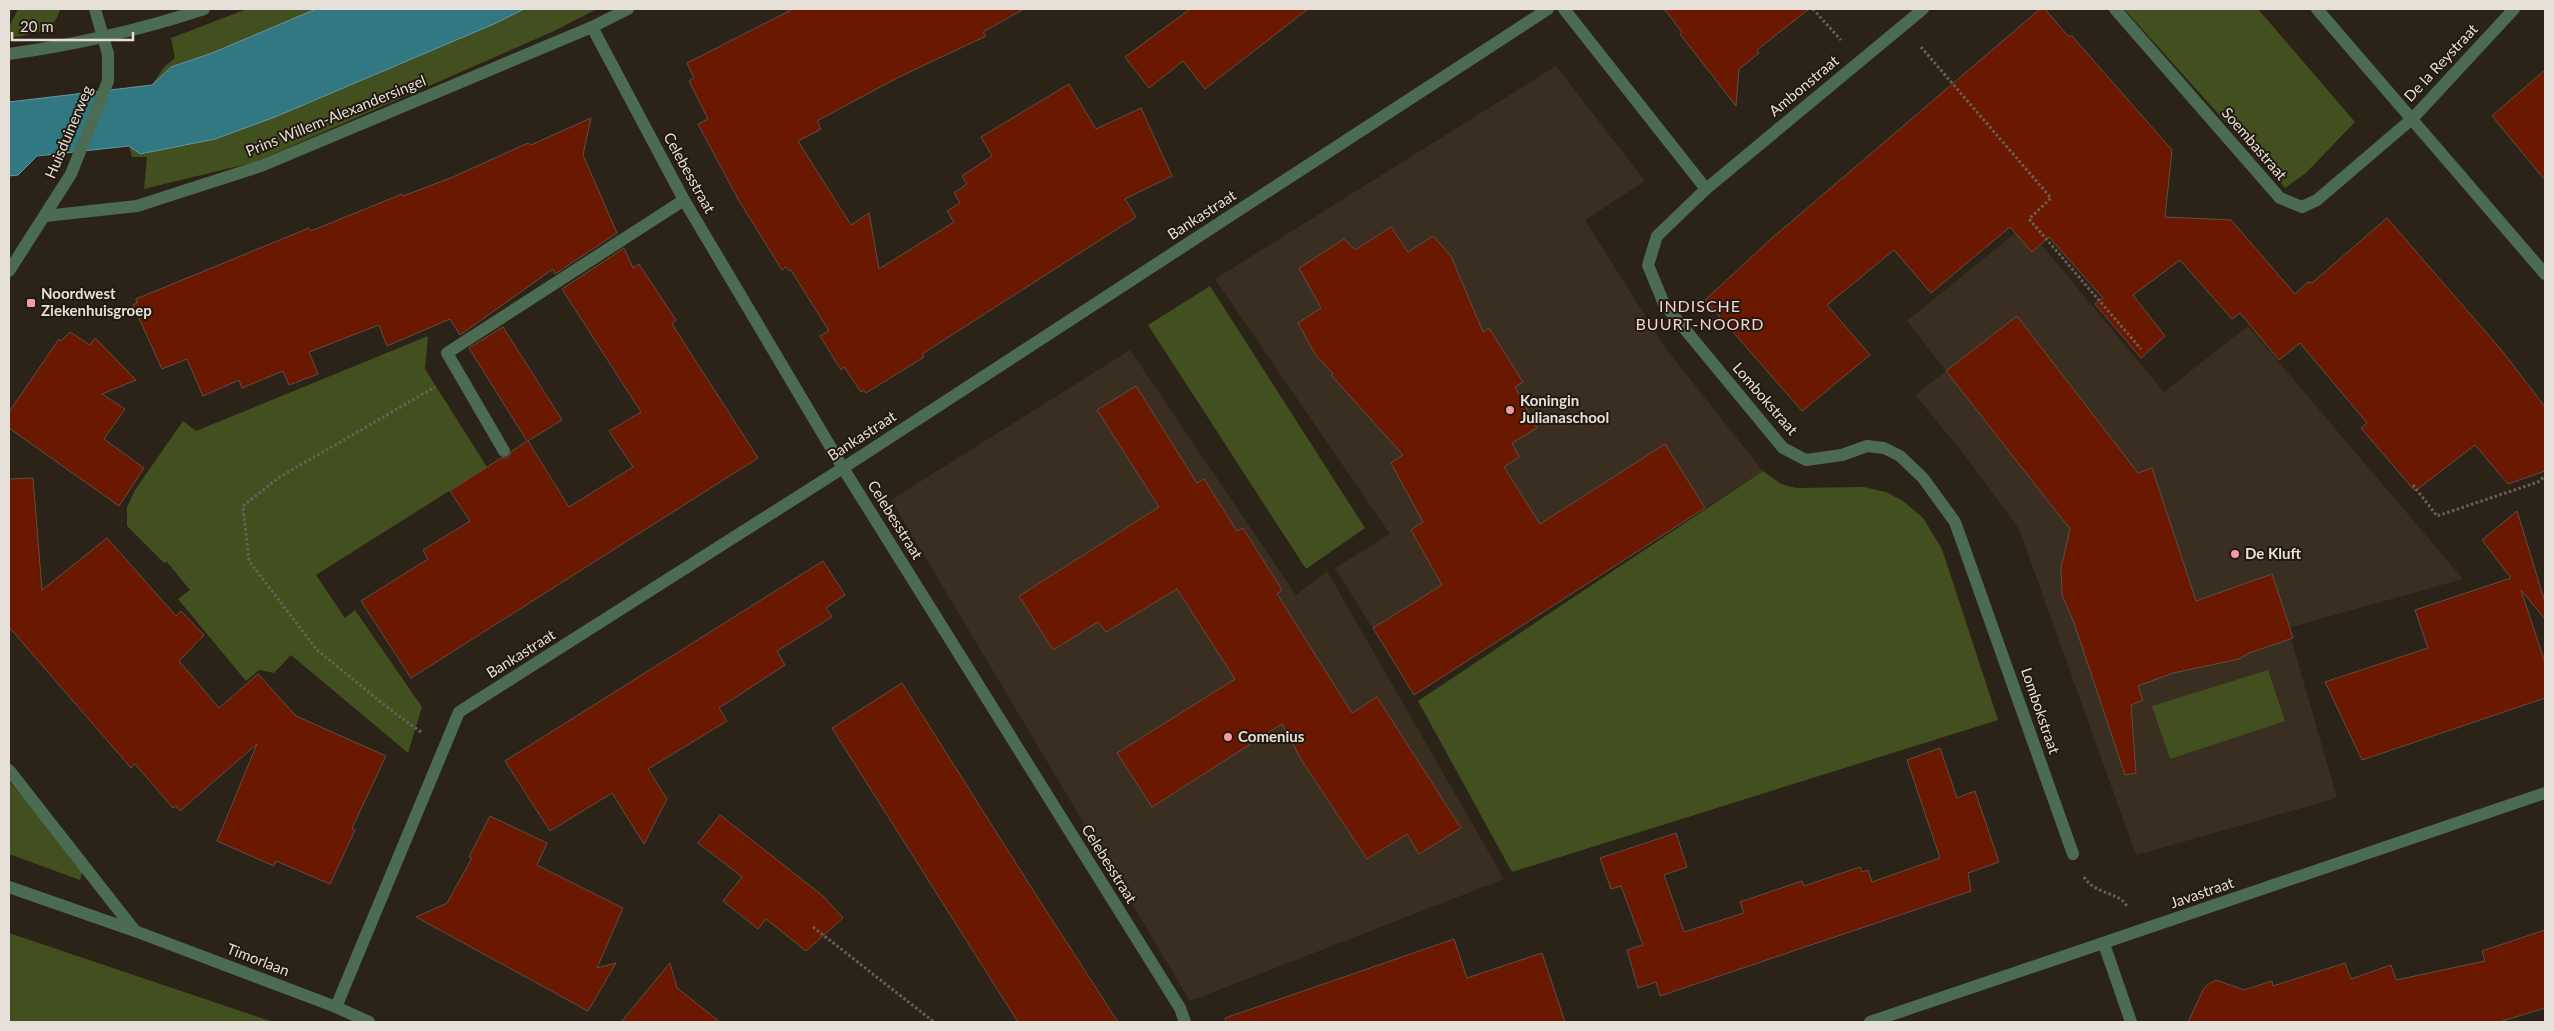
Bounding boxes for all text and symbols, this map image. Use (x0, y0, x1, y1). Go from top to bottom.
scale bar (12, 10, 134, 42)
text: 20 m (20, 17, 54, 35)
street label: De la Reystraat (2400, 19, 2481, 105)
street label: Ambonstraat (1765, 51, 1842, 119)
street label: Prins Willem-Alexandersingel (243, 71, 428, 159)
street label: Huisduinerweg (40, 82, 96, 181)
street label: Soembastraat (2218, 103, 2292, 184)
street label: Celebesstraat (660, 129, 720, 217)
street label: Bankastraat (1164, 185, 1240, 243)
place label: Noordwest Ziekenhuisgroep (41, 284, 152, 319)
district label: INDISCHE BUURT-NOORD (1636, 296, 1764, 333)
marker: Noordwest Ziekenhuisgroep (25, 297, 37, 309)
street label: Lombokstraat (1729, 359, 1802, 439)
place label: Koningin Julianaschool (1520, 391, 1609, 426)
marker: Koningin Julianaschool (1504, 404, 1516, 416)
street label: Bankastraat (824, 406, 900, 464)
street label: Celebesstraat (865, 477, 928, 563)
place label: De Kluft (2245, 544, 2301, 562)
marker: De Kluft (2229, 548, 2241, 560)
street label: Bankastraat (483, 625, 559, 681)
street label: Lombokstraat (2018, 665, 2064, 757)
place label: Comenius (1238, 727, 1305, 745)
marker: Comenius (1222, 731, 1234, 743)
street label: Celebesstraat (1079, 821, 1142, 907)
street label: Javastraat (2168, 873, 2236, 911)
street label: Timorlaan (225, 939, 292, 979)

